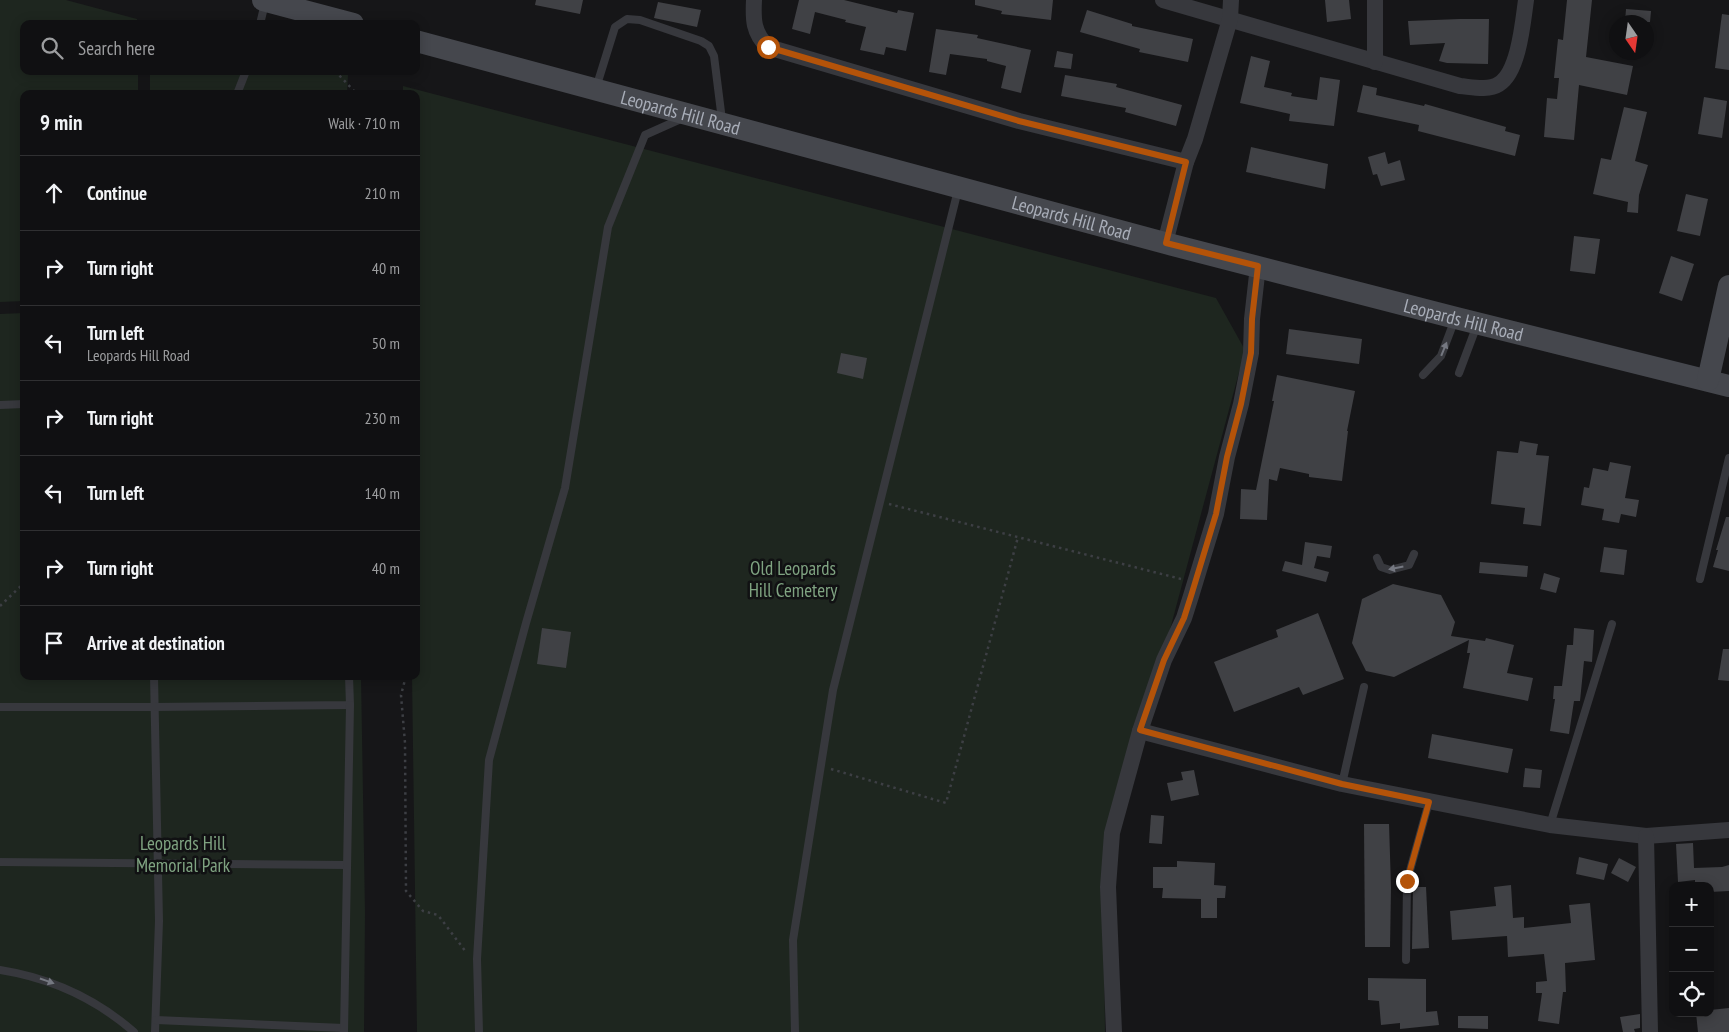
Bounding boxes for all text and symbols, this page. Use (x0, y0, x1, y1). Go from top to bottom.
north arrow (1609, 15, 1654, 60)
search box (20, 20, 420, 75)
icon: search (38, 34, 66, 62)
text: Search here (78, 36, 155, 60)
route start (757, 36, 780, 59)
street label: Leopards Hill Road (618, 85, 743, 140)
text: 9 min (40, 109, 82, 136)
text: Walk · 710 m (328, 113, 400, 133)
icon: ahead (40, 179, 68, 207)
text: Continue (87, 181, 147, 205)
text: 210 m (365, 183, 400, 203)
street label: Leopards Hill Road (1009, 190, 1134, 245)
icon: right (40, 254, 68, 282)
text: Turn right (87, 256, 153, 280)
text: 40 m (372, 258, 400, 278)
street label: Leopards Hill Road (1401, 293, 1526, 346)
text: Turn left (87, 321, 144, 345)
icon: left (40, 329, 68, 357)
text: 50 m (372, 333, 400, 353)
one-way arrow (1440, 342, 1448, 356)
text: Leopards Hill Road (87, 345, 190, 365)
icon: right (40, 404, 68, 432)
text: Turn right (87, 406, 153, 430)
text: 230 m (365, 408, 400, 428)
icon: left (40, 479, 68, 507)
text: Turn left (87, 481, 144, 505)
text: 140 m (365, 483, 400, 503)
icon: right (40, 554, 68, 582)
text: Turn right (87, 556, 153, 580)
park label: Old Leopards Hill Cemetery (749, 556, 838, 602)
text: 40 m (372, 558, 400, 578)
one-way arrow (1389, 564, 1404, 572)
icon: arrive (40, 629, 68, 657)
text: Arrive at destination (87, 631, 225, 655)
park label: Leopards Hill Memorial Park (136, 831, 231, 877)
route end (1396, 870, 1419, 893)
map controls (1669, 882, 1714, 1017)
button: + (1669, 882, 1714, 927)
button: − (1669, 927, 1714, 972)
button: locate (1669, 972, 1714, 1017)
one-way arrow (40, 978, 55, 985)

